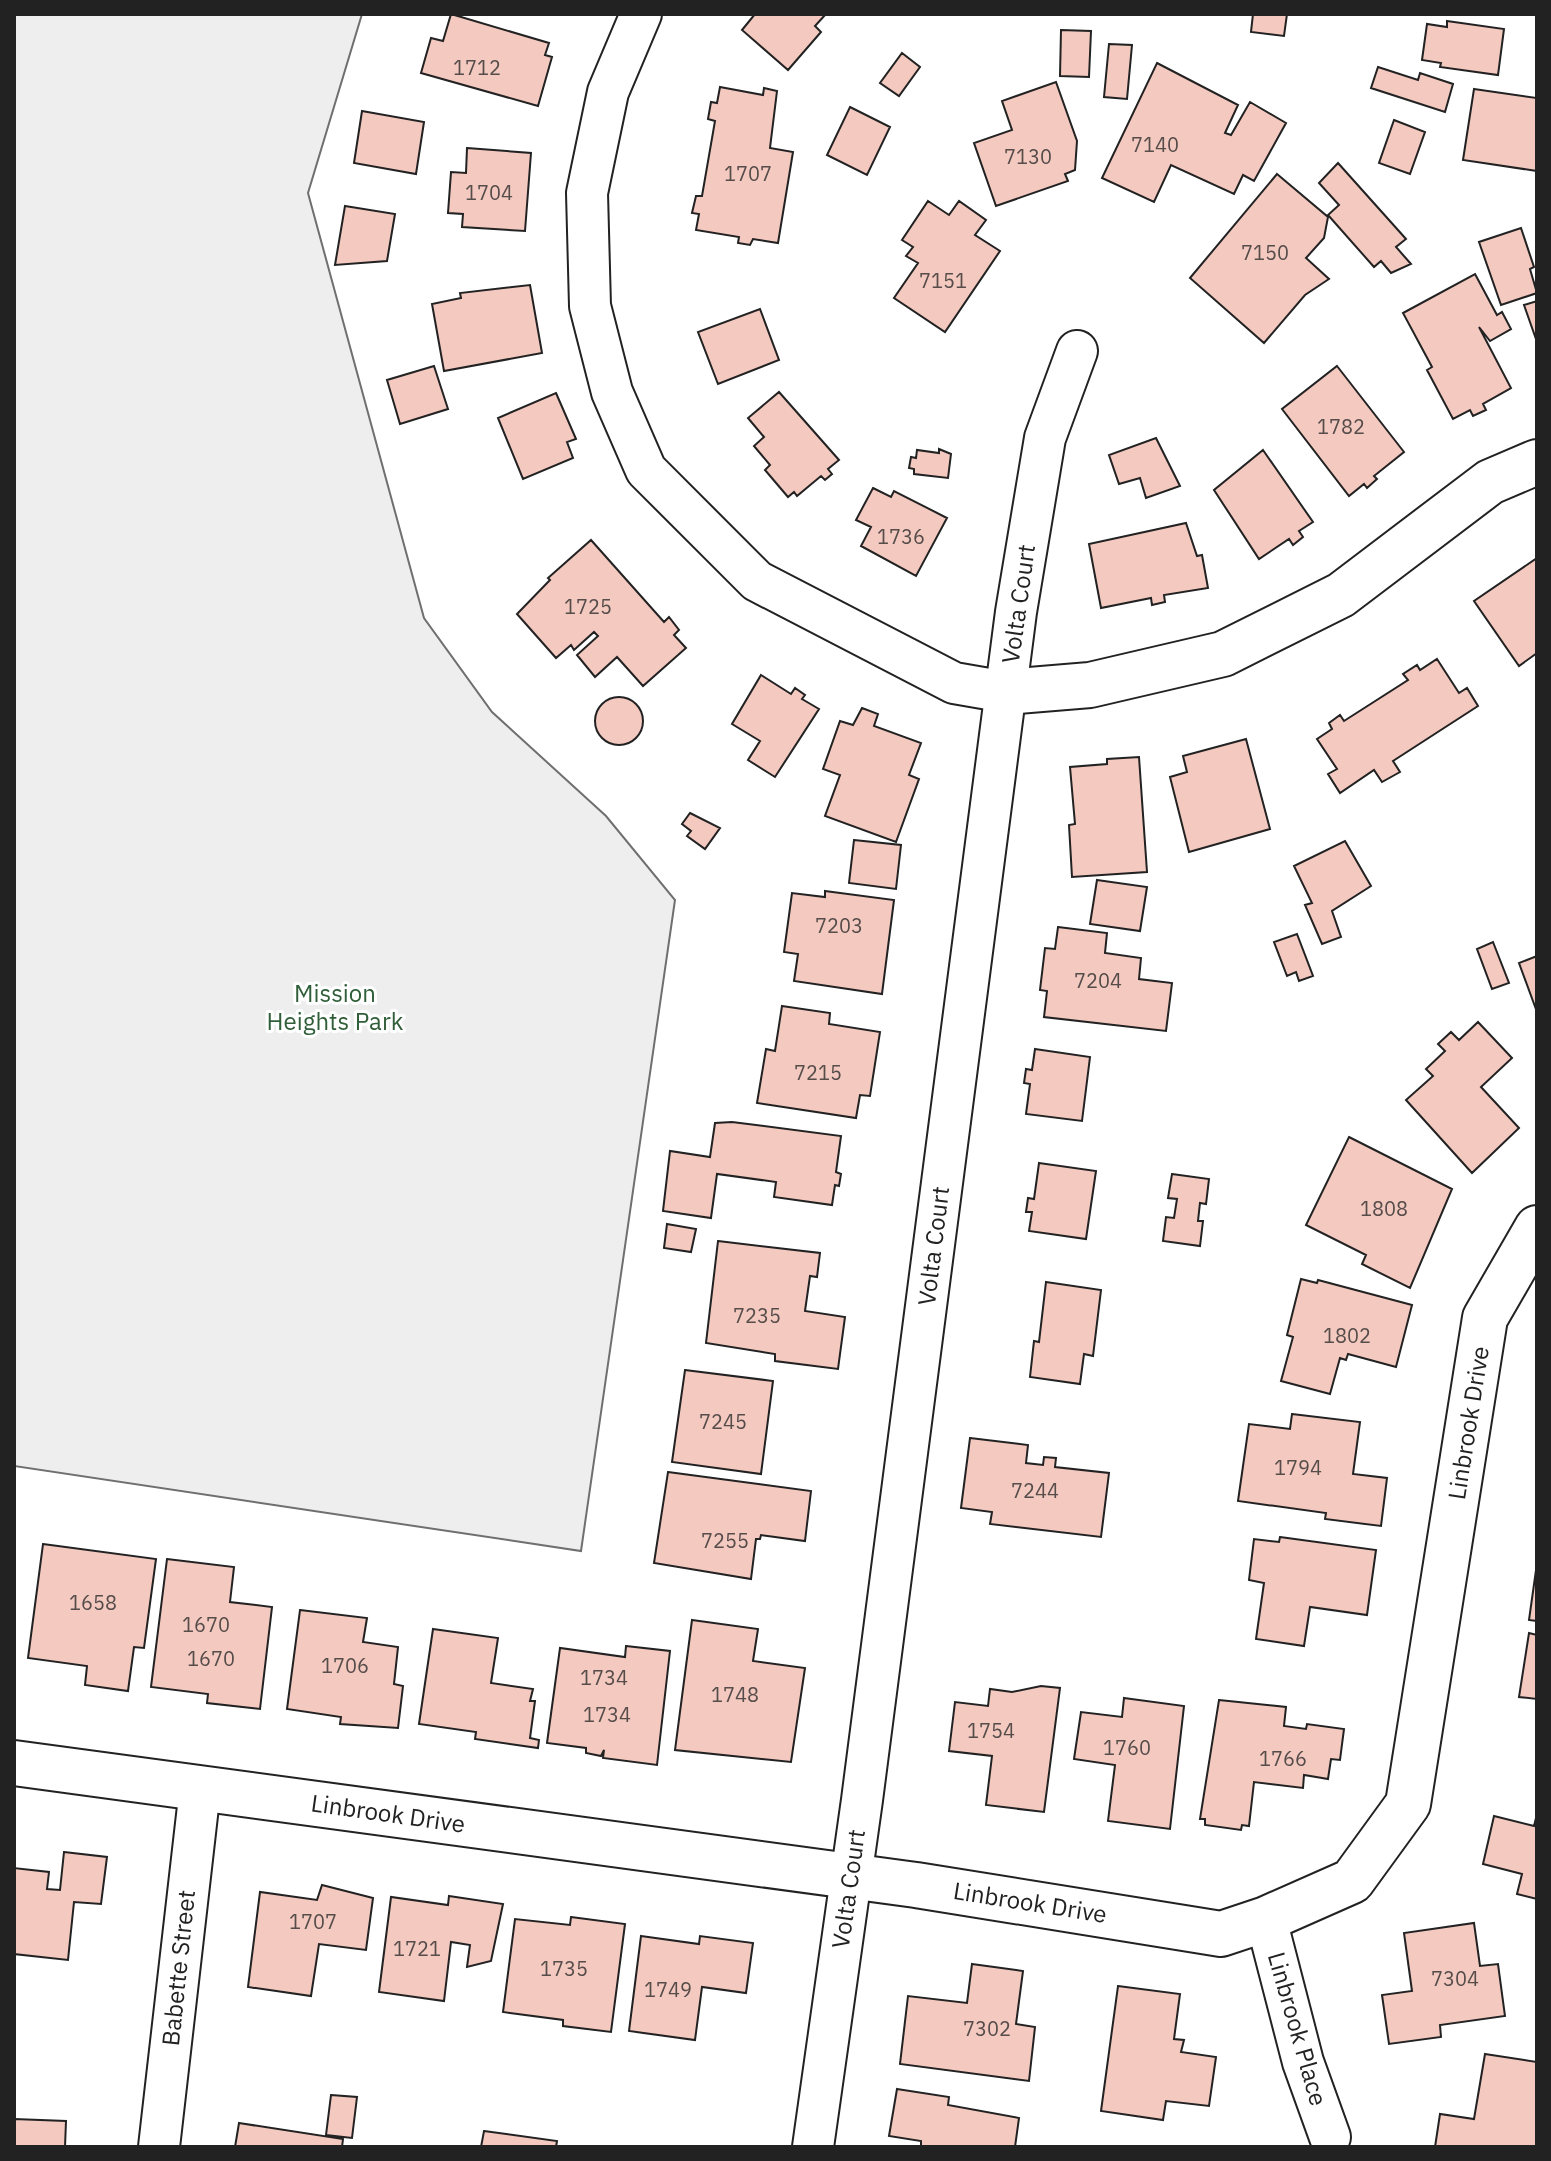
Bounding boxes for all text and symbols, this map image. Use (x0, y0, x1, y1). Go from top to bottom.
house number: 1712 (453, 54, 501, 81)
house number: 7140 (1131, 131, 1179, 158)
house number: 7130 (1004, 143, 1052, 170)
house number: 1707 (724, 160, 772, 187)
house number: 1704 (465, 179, 513, 206)
house number: 7150 (1241, 239, 1289, 266)
house number: 7151 (919, 267, 967, 294)
house number: 1782 (1317, 413, 1365, 440)
house number: 1736 (877, 523, 925, 550)
street label: Volta Court (994, 542, 1042, 665)
house number: 1725 (564, 593, 612, 620)
house number: 7203 (815, 912, 863, 939)
house number: 7204 (1074, 967, 1122, 994)
park label: Mission Heights Park (267, 977, 404, 1037)
house number: 7215 (794, 1059, 842, 1086)
street label: Volta Court (910, 1184, 956, 1307)
house number: 1808 (1360, 1195, 1408, 1222)
house number: 7235 (733, 1302, 781, 1329)
house number: 1802 (1323, 1322, 1371, 1349)
street label: Linbrook Drive (1440, 1344, 1496, 1502)
house number: 7245 (699, 1408, 747, 1435)
house number: 1794 (1274, 1454, 1322, 1481)
house number: 7244 (1011, 1477, 1059, 1504)
house number: 7255 (701, 1527, 749, 1554)
house number: 1658 (69, 1589, 117, 1616)
house number: 1670 (182, 1611, 230, 1638)
house number: 1670 (187, 1645, 235, 1672)
house number: 1706 (321, 1652, 369, 1679)
house number: 1734 (580, 1664, 628, 1691)
house number: 1748 (711, 1681, 759, 1708)
house number: 1734 (583, 1701, 631, 1728)
house number: 1754 (967, 1717, 1015, 1744)
house number: 1760 (1103, 1734, 1151, 1761)
house number: 1766 (1259, 1745, 1307, 1772)
street label: Linbrook Drive (309, 1786, 467, 1840)
street label: Volta Court (824, 1827, 872, 1950)
street label: Linbrook Drive (951, 1874, 1109, 1930)
street label: Babette Street (154, 1888, 202, 2048)
house number: 1707 (289, 1908, 337, 1935)
house number: 1721 (393, 1935, 441, 1962)
street label: Linbrook Place (1261, 1948, 1335, 2109)
house number: 1735 (540, 1955, 588, 1982)
house number: 7304 (1431, 1965, 1479, 1992)
house number: 1749 (644, 1976, 692, 2003)
house number: 7302 (963, 2015, 1011, 2042)

